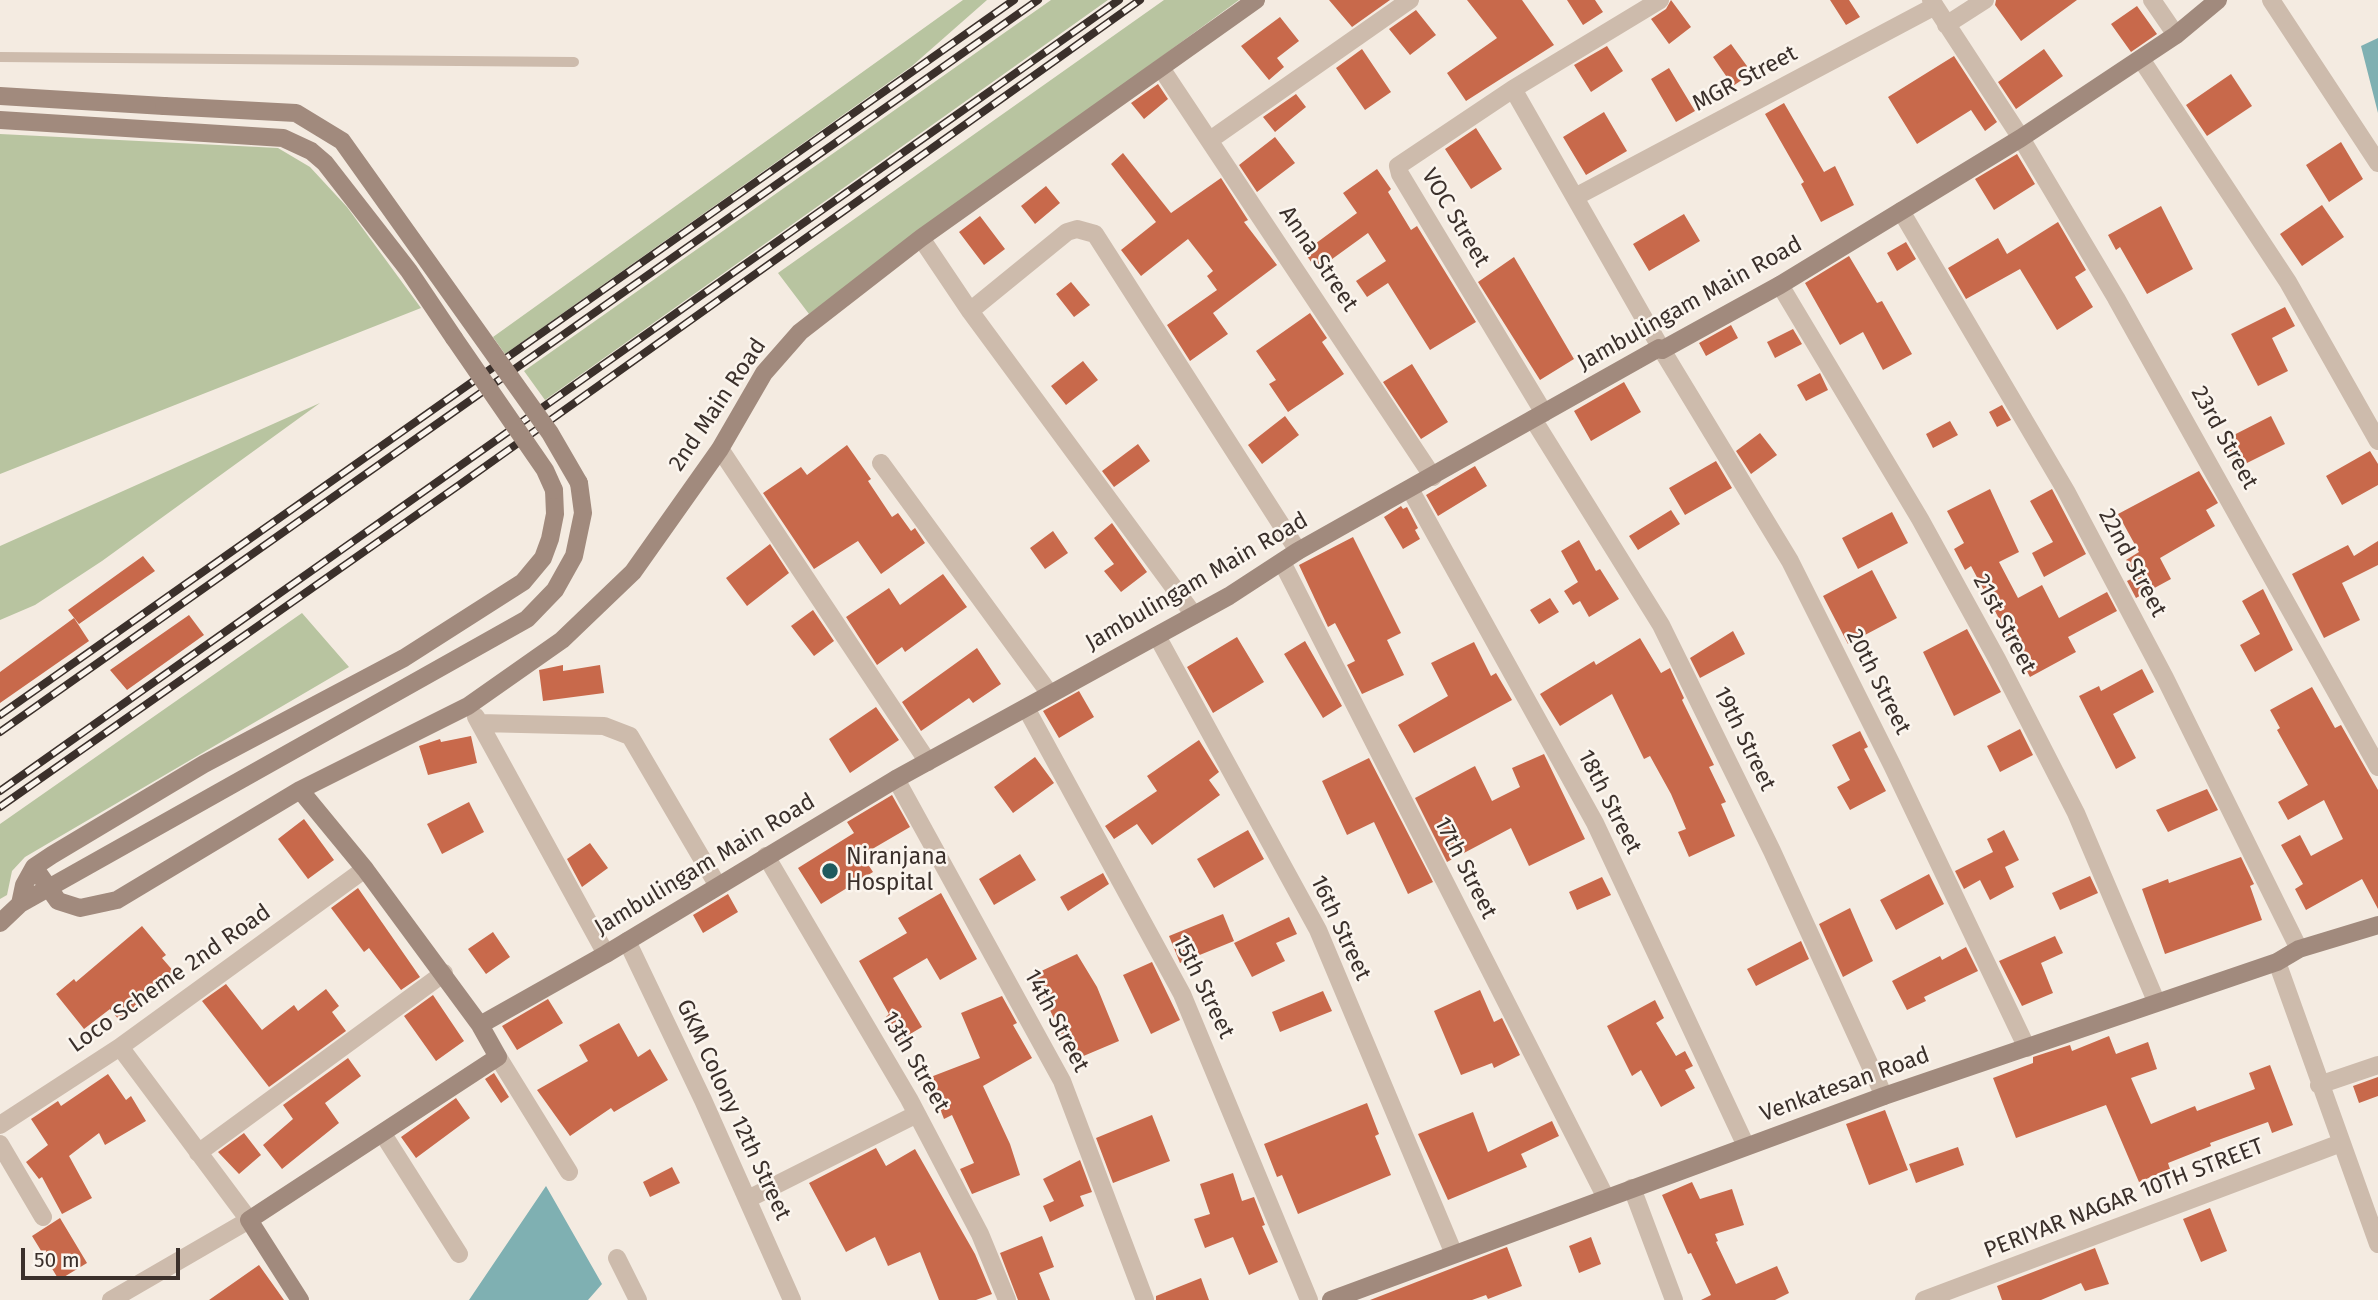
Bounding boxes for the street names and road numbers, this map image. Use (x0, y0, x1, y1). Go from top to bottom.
street label: MGR Street (1688, 40, 1802, 118)
street label: VOC Street (1415, 164, 1495, 272)
street label: Anna Street (1273, 201, 1363, 317)
street label: Jambulingam Main Road (1573, 231, 1807, 377)
street label: 2nd Main Road (663, 333, 773, 477)
street label: 23rd Street (2184, 382, 2264, 494)
street label: 22nd Street (2092, 504, 2172, 622)
street label: Jambulingam Main Road (1081, 507, 1313, 657)
street label: 21st Street (1966, 570, 2042, 678)
street label: 20th Street (1840, 625, 1916, 739)
street label: 19th Street (1707, 682, 1781, 796)
street label: 18th Street (1571, 745, 1647, 859)
street label: Jambulingam Main Road (590, 788, 820, 942)
street label: 17th Street (1428, 813, 1502, 923)
street label: 16th Street (1304, 871, 1376, 985)
street label: Loco Scheme 2nd Road (64, 899, 276, 1059)
street label: 15th Street (1166, 931, 1240, 1043)
street label: 14th Street (1017, 965, 1095, 1077)
street label: GKM Colony 12th Street (670, 995, 796, 1225)
street label: 13th Street (875, 1007, 955, 1117)
street label: Venkatesan Road (1757, 1042, 1933, 1128)
street label: PERIYAR NAGAR 10TH STREET (1980, 1133, 2268, 1265)

